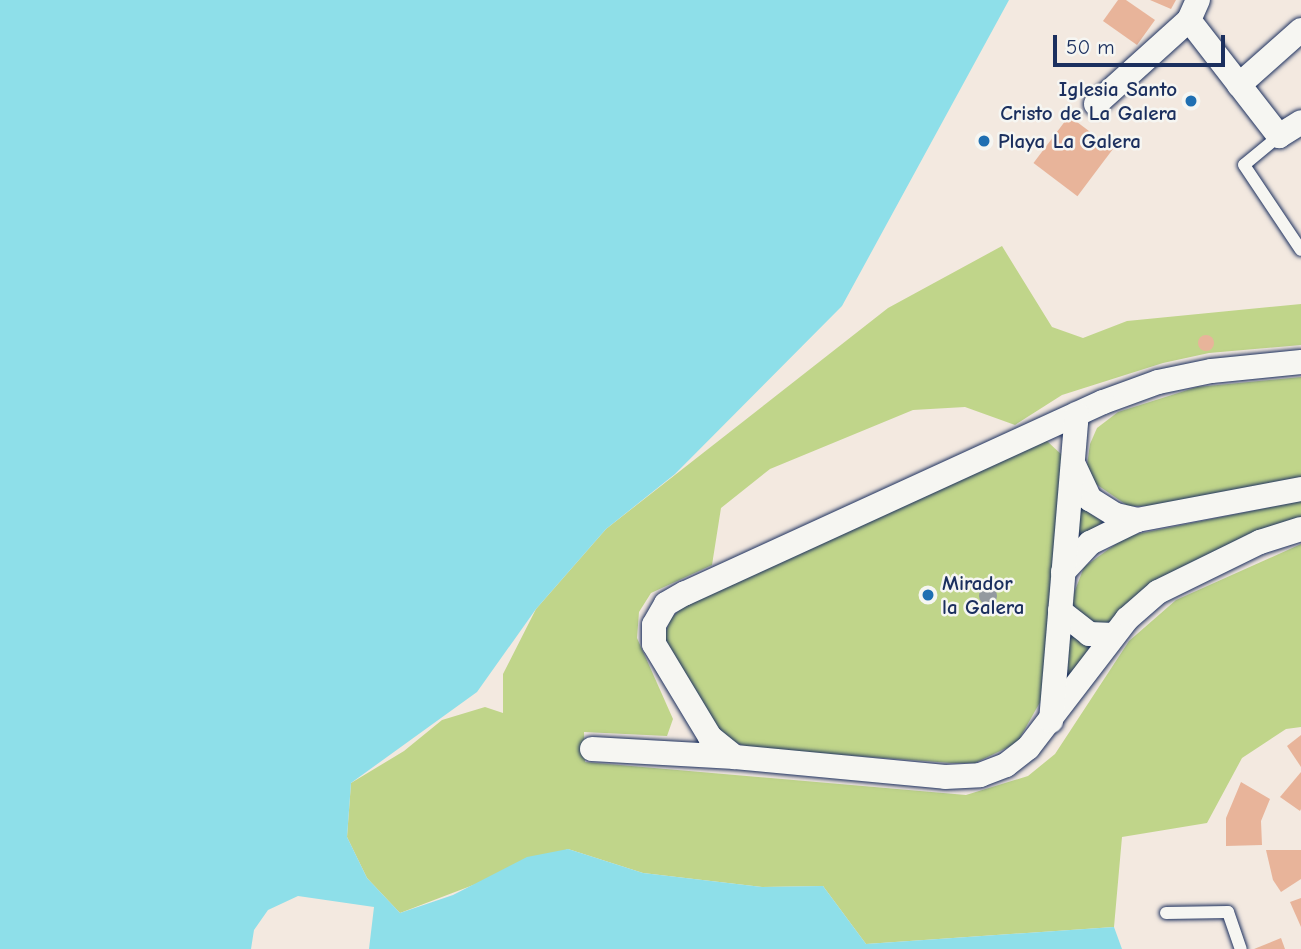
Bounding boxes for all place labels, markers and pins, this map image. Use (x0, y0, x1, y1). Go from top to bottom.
place label: Iglesia Santo Cristo de La Galera (1000, 76, 1177, 126)
marker: Iglesia Santo Cristo de La Galera (1183, 93, 1199, 109)
place label: Playa La Galera (998, 128, 1141, 154)
marker: Playa La Galera (976, 133, 992, 149)
place label: Mirador la Galera (942, 570, 1024, 620)
marker: Mirador la Galera (920, 587, 936, 603)

